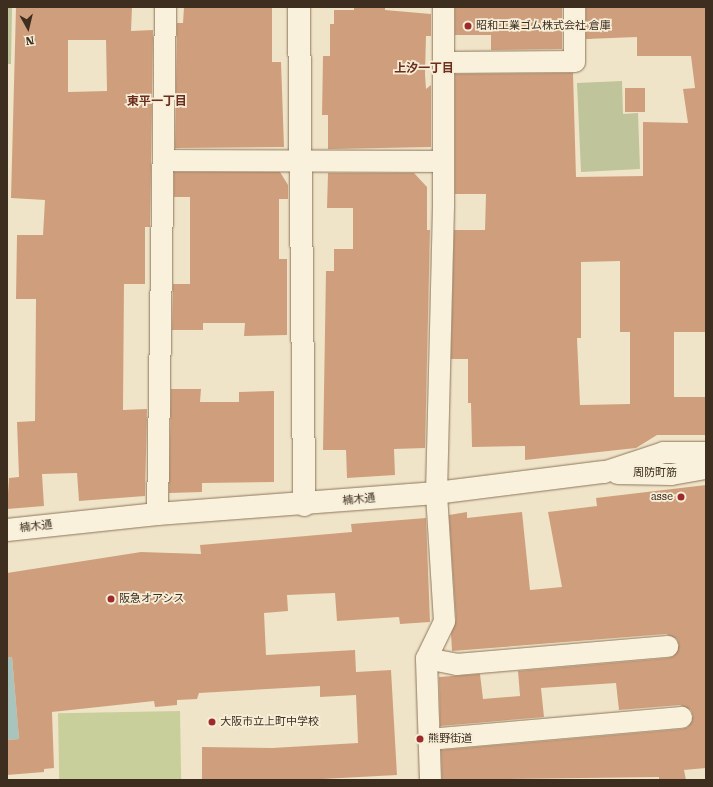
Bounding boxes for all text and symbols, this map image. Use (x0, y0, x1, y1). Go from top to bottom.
north arrow (8, 8, 48, 48)
place label: 昭和工業ゴム株式会社 倉庫 (476, 19, 611, 33)
marker: 昭和工業ゴム株式会社 倉庫 (463, 21, 473, 31)
text: N (25, 33, 35, 47)
district label: 上汐一丁目 (394, 62, 454, 76)
district label: 東平一丁目 (127, 95, 187, 109)
street label: 周防町筋 (633, 466, 677, 480)
place label: asse (651, 490, 673, 504)
street label: 楠木通 (342, 492, 376, 508)
marker: asse (676, 492, 686, 502)
street label: 楠木通 (19, 519, 53, 535)
place label: 阪急オアシス (119, 592, 185, 606)
marker: 阪急オアシス (106, 594, 116, 604)
place label: 大阪市立上町中学校 (220, 715, 319, 729)
marker: 大阪市立上町中学校 (207, 717, 217, 727)
place label: 熊野街道 (428, 732, 472, 746)
marker: 熊野街道 (415, 734, 425, 744)

